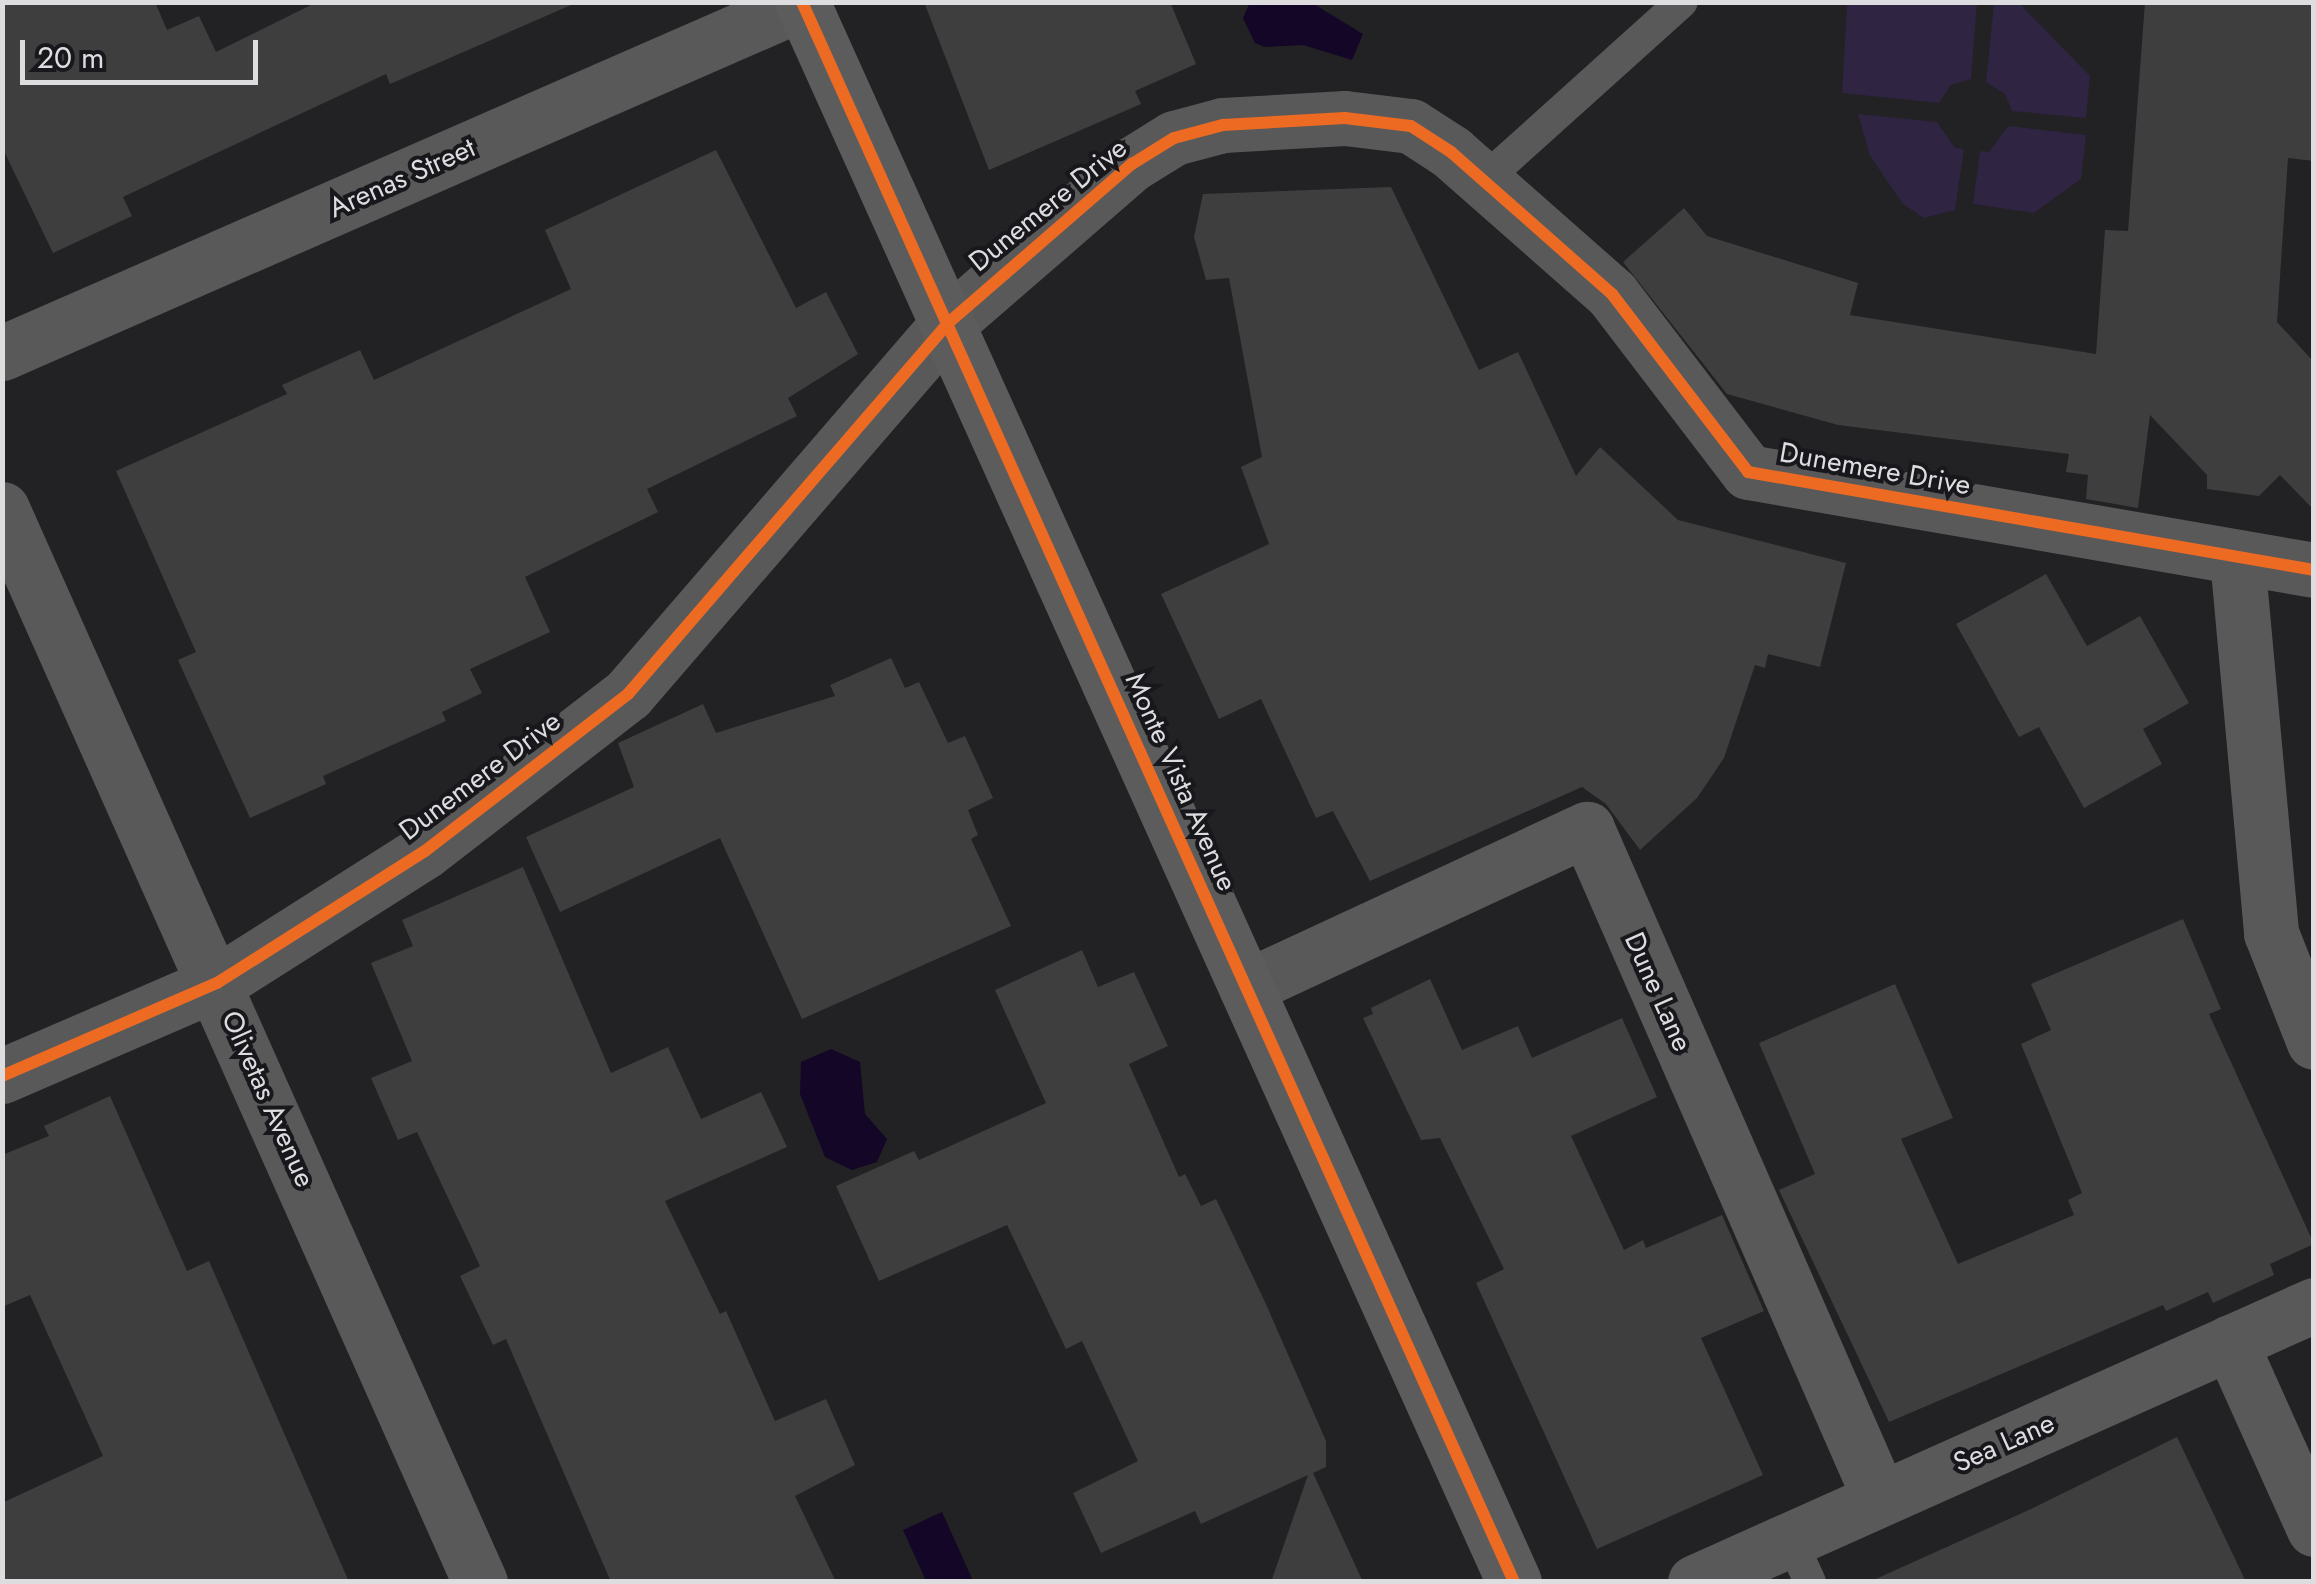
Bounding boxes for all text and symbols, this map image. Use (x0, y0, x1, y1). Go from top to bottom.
scale bar (25, 20, 262, 82)
text: 20 m (37, 36, 104, 79)
street label: Arenas Street (324, 131, 480, 225)
street label: Dunemere Drive (962, 131, 1134, 279)
street label: Dunemere Drive (1777, 436, 1973, 502)
street label: Monte Vista Avenue (1118, 668, 1244, 896)
street label: Dunemere Drive (393, 704, 567, 848)
street label: Dune Lane (1617, 927, 1699, 1057)
street label: Olivetas Avenue (214, 1006, 322, 1192)
street label: Sea Lane (1948, 1406, 2060, 1480)

